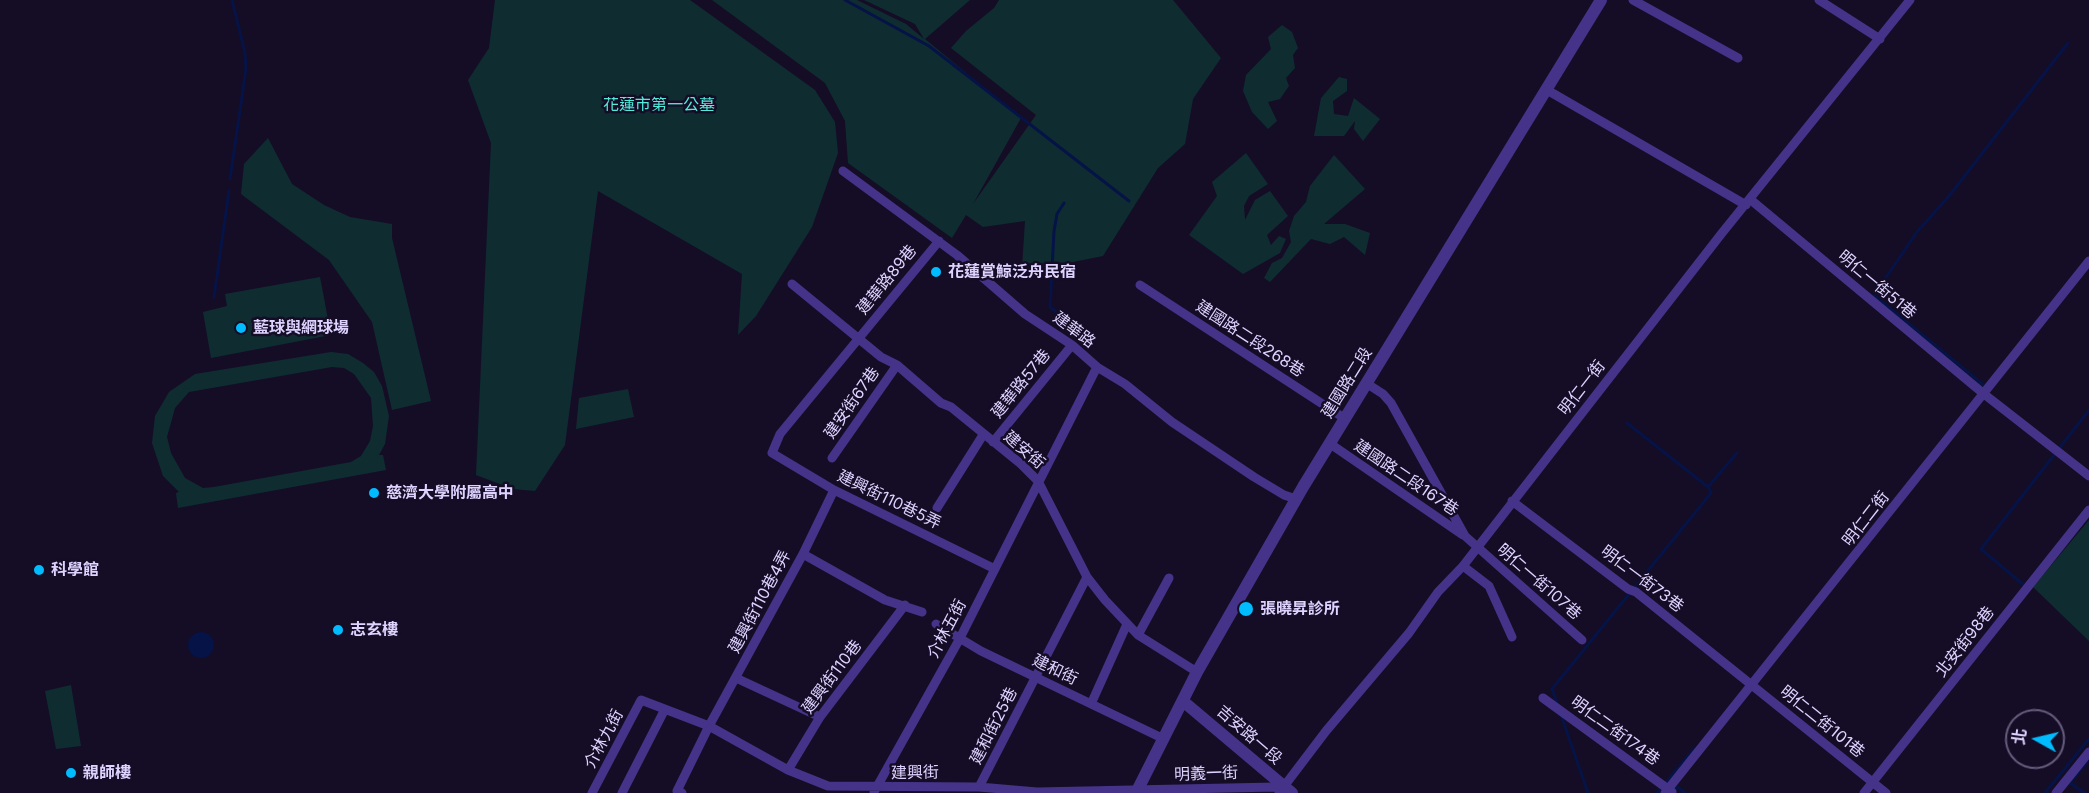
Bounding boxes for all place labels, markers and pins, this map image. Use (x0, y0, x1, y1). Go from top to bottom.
place label: 花蓮賞鯨泛舟民宿 (948, 262, 1076, 282)
marker: 花蓮賞鯨泛舟民宿 (929, 265, 943, 279)
place label: 藍球與網球場 (253, 318, 349, 338)
marker: 藍球與網球場 (234, 321, 248, 335)
place label: 慈濟大學附屬高中 (386, 483, 514, 503)
marker: 慈濟大學附屬高中 (367, 486, 381, 500)
place label: 科學館 (51, 560, 99, 580)
marker: 科學館 (32, 563, 46, 577)
place label: 張曉昇診所 (1260, 599, 1340, 619)
marker: 張曉昇診所 (1237, 600, 1255, 618)
place label: 志玄樓 (350, 620, 398, 640)
marker: 志玄樓 (331, 623, 345, 637)
place label: 親師樓 (83, 763, 131, 783)
marker: 親師樓 (64, 766, 78, 780)

